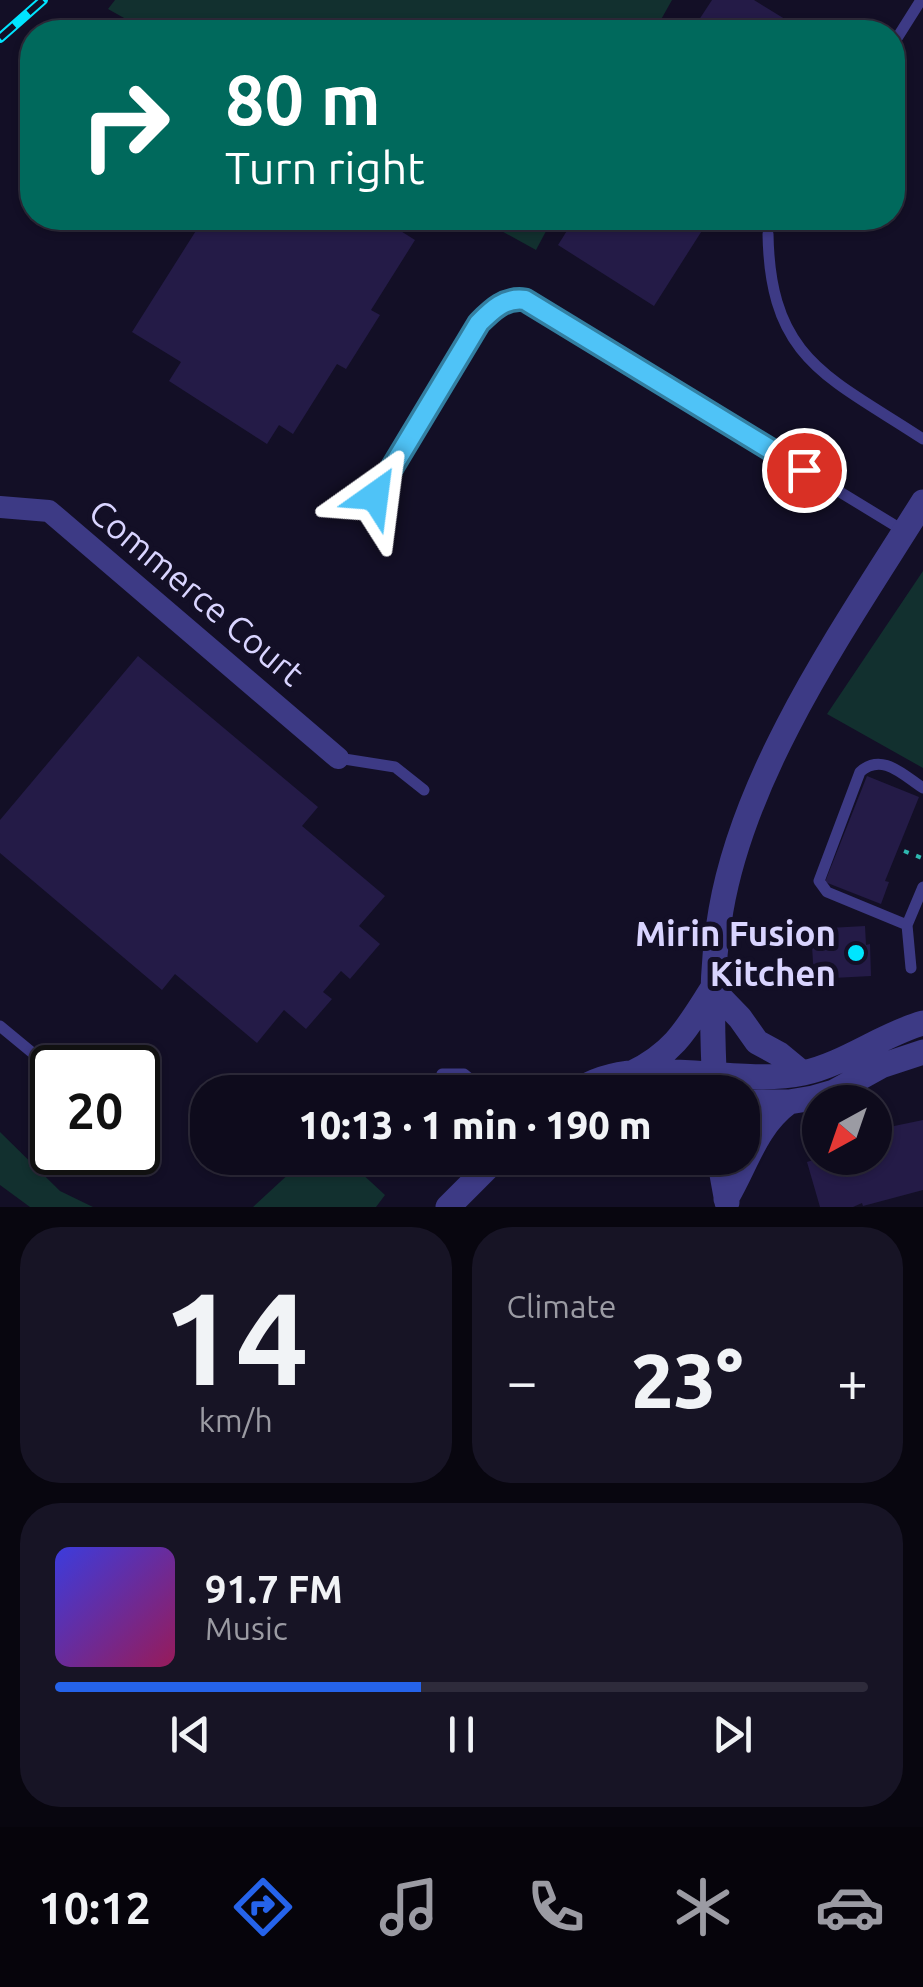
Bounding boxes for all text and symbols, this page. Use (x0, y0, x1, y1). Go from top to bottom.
icon: right (60, 60, 190, 190)
text: 80 m (225, 60, 381, 138)
text: Turn right (225, 142, 425, 193)
pin (762, 428, 847, 513)
icon: arrive (777, 443, 832, 498)
position arrow (323, 444, 427, 548)
street label: Commerce Court (82, 491, 312, 693)
place label: Mirin Fusion Kitchen (635, 913, 836, 993)
marker: Mirin Fusion Kitchen (845, 942, 867, 964)
speed limit sign: 20 (30, 1045, 160, 1175)
north arrow (802, 1085, 892, 1175)
map controls (802, 1085, 892, 1175)
text: 10:13 · 1 min · 190 m (298, 1104, 652, 1146)
text: 14 (162, 1264, 309, 1410)
text: Climate (507, 1288, 617, 1324)
text: 23° (631, 1338, 743, 1422)
text: − (507, 1350, 538, 1411)
text: + (837, 1350, 868, 1411)
text: km/h (199, 1402, 273, 1438)
text: 91.7 FM (205, 1568, 343, 1610)
text: Music (205, 1610, 288, 1646)
icon: previous (163, 1707, 218, 1762)
icon: pause (434, 1707, 489, 1762)
icon: next (705, 1707, 760, 1762)
icon: directions (228, 1872, 298, 1942)
icon: music (374, 1872, 444, 1942)
icon: phone (521, 1872, 591, 1942)
icon: climate (668, 1872, 738, 1942)
icon: car (815, 1872, 885, 1942)
text: 10:12 (38, 1882, 151, 1933)

